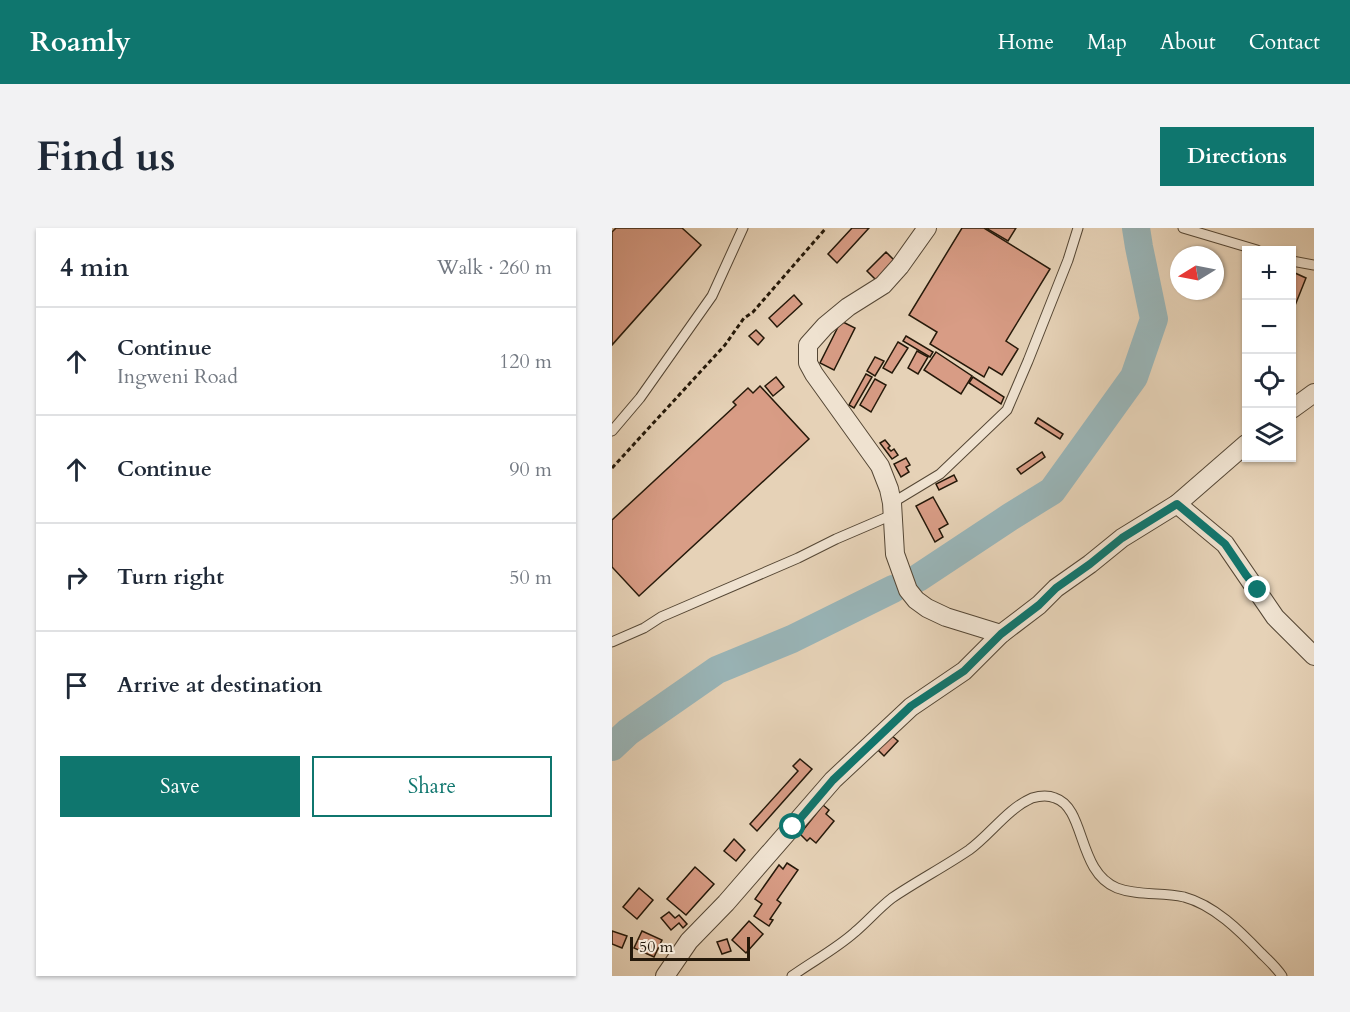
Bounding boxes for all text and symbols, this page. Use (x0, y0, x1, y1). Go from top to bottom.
text: Roamly (30, 23, 131, 61)
text: Home (998, 28, 1054, 57)
text: Map (1087, 28, 1127, 57)
text: About (1160, 28, 1216, 57)
text: Contact (1249, 28, 1320, 57)
button: Directions (1160, 127, 1314, 186)
text: Find us (36, 128, 176, 185)
north arrow (1170, 246, 1224, 300)
map controls (1242, 246, 1296, 462)
button: + (1242, 246, 1296, 300)
text: 4 min (60, 250, 129, 285)
text: Walk · 260 m (437, 254, 552, 281)
button: − (1242, 300, 1296, 354)
text: Continue (117, 333, 212, 363)
icon: ahead (60, 345, 93, 378)
text: 120 m (499, 348, 552, 375)
button: locate (1242, 354, 1296, 408)
text: Ingweni Road (117, 363, 238, 390)
button: layers (1242, 408, 1296, 462)
icon: ahead (60, 453, 93, 486)
text: Continue (117, 454, 212, 484)
text: 90 m (509, 456, 552, 483)
icon: right (60, 561, 93, 594)
text: Turn right (117, 562, 224, 592)
text: 50 m (509, 564, 552, 591)
route end (1244, 576, 1270, 602)
icon: arrive (60, 669, 93, 702)
text: Arrive at destination (117, 670, 322, 700)
button: Save (60, 756, 300, 817)
button: Share (312, 756, 552, 817)
route start (779, 813, 805, 839)
scale bar (630, 934, 750, 962)
text: 50 m (639, 936, 673, 958)

